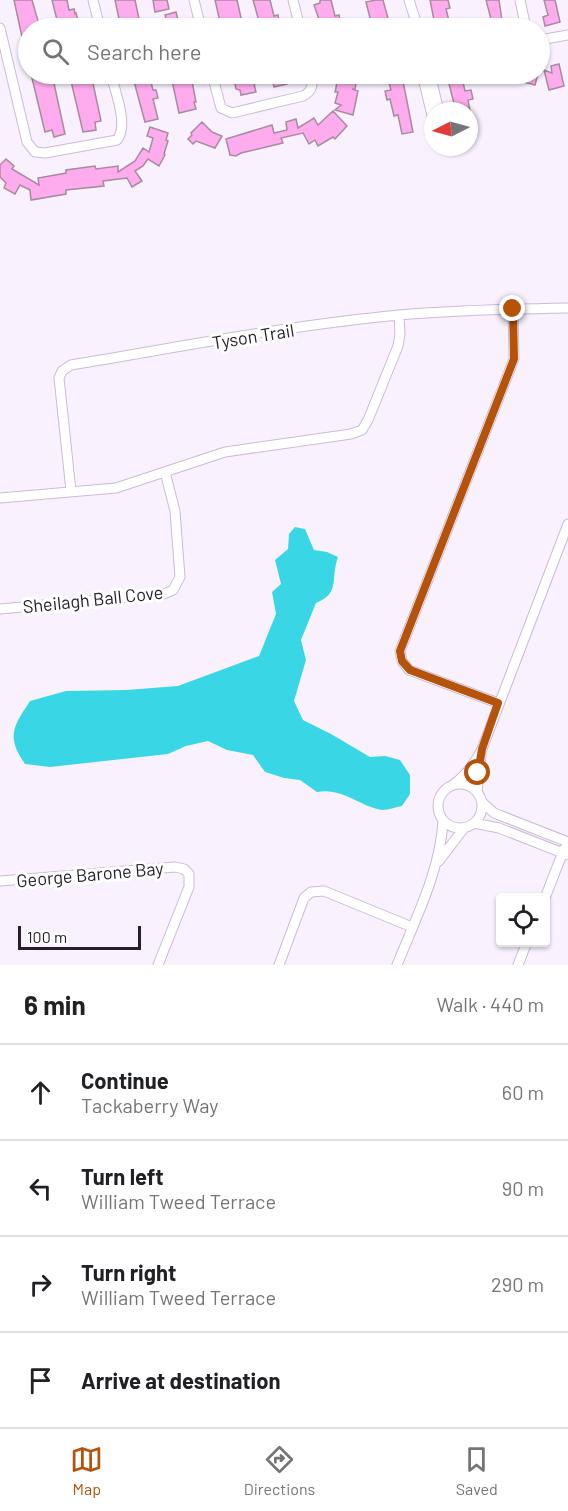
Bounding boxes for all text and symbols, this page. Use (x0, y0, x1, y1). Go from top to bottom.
search box (18, 18, 550, 84)
icon: search (39, 35, 72, 68)
text: Search here (87, 38, 201, 64)
north arrow (424, 102, 478, 156)
route end (499, 295, 525, 321)
street label: Tyson Trail (210, 319, 296, 353)
street label: Sheilagh Ball Cove (22, 581, 164, 617)
route start (464, 759, 490, 785)
street label: George Barone Bay (16, 857, 164, 891)
map controls (496, 893, 550, 947)
button: locate (496, 893, 550, 947)
scale bar (18, 923, 141, 950)
text: 100 m (27, 927, 67, 946)
text: 6 min (24, 989, 86, 1020)
text: Walk · 440 m (436, 992, 544, 1016)
text: Continue (81, 1067, 169, 1093)
icon: ahead (24, 1076, 57, 1109)
text: 60 m (502, 1080, 544, 1104)
text: Tackaberry Way (81, 1093, 218, 1117)
text: Turn left (81, 1163, 164, 1189)
icon: left (24, 1172, 57, 1205)
text: 90 m (502, 1176, 544, 1200)
text: William Tweed Terrace (81, 1189, 276, 1213)
text: Turn right (81, 1259, 176, 1285)
icon: right (24, 1268, 57, 1301)
text: 290 m (491, 1272, 544, 1296)
text: William Tweed Terrace (81, 1285, 276, 1309)
icon: arrive (24, 1364, 57, 1397)
text: Arrive at destination (81, 1367, 280, 1393)
tab: Map (70, 1443, 103, 1498)
tab: Directions (244, 1443, 315, 1498)
tab: Saved (456, 1443, 498, 1498)

